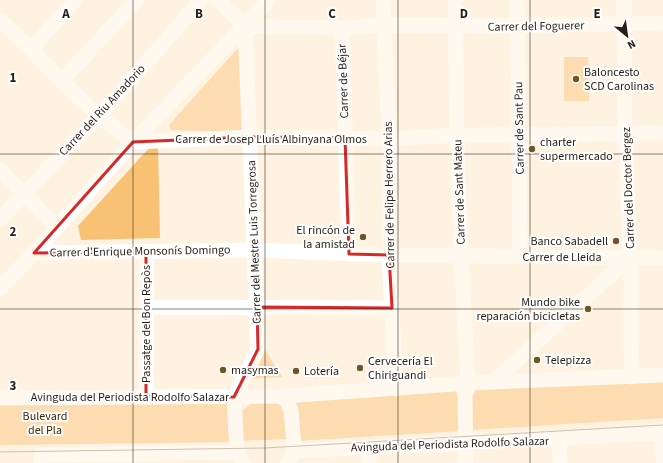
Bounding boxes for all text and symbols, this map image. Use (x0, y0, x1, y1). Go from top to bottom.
text: A (61, 5, 70, 23)
text: B (195, 5, 203, 23)
text: C (328, 5, 336, 23)
text: D (460, 5, 468, 23)
text: E (593, 5, 601, 23)
north arrow (607, 16, 647, 56)
street label: Carrer del Foguerer (488, 17, 585, 36)
text: N (625, 36, 638, 53)
street label: Carrer de Béjar (334, 42, 353, 119)
street label: Carrer del Riu Amadorio (55, 61, 149, 160)
place label: Baloncesto SCD Carolinas (584, 64, 654, 95)
text: 1 (10, 69, 17, 87)
marker: Baloncesto SCD Carolinas (571, 74, 581, 84)
street label: Carrer de Sant Pau (510, 81, 529, 175)
street label: Carrer de Felipe Herrero Arias (380, 121, 399, 269)
street label: Carrer del Doctor Bergez (618, 127, 639, 249)
street label: Carrer de Josep Lluís Albinyana Olmos (175, 131, 367, 148)
place label: charter supermercado (540, 134, 613, 165)
street label: Carrer de Sant Mateu (449, 139, 470, 245)
marker: charter supermercado (527, 144, 537, 154)
street label: Carrer del Mestre Luis Torregrosa (243, 160, 266, 324)
place label: El rincón de la amistad (296, 222, 355, 253)
text: 2 (10, 223, 17, 241)
marker: El rincón de la amistad (358, 232, 368, 242)
place label: Banco Sabadell (531, 233, 608, 250)
marker: Banco Sabadell (611, 236, 621, 246)
street label: Carrer d'Enrique Monsonís Domingo (49, 241, 231, 262)
street label: Carrer de Lleida (522, 249, 602, 266)
street label: Passatge del Bon Repòs (138, 265, 155, 383)
place label: Mundo bike reparación bicicletas (476, 294, 580, 325)
marker: Mundo bike reparación bicicletas (583, 304, 593, 314)
place label: Telepizza (545, 352, 591, 369)
place label: Cervecería El Chiriguandi (368, 353, 433, 384)
marker: Telepizza (532, 355, 542, 365)
place label: masymas (231, 362, 279, 379)
place label: Lotería (304, 363, 339, 380)
marker: Cervecería El Chiriguandi (355, 363, 365, 373)
marker: masymas (218, 365, 228, 375)
marker: Lotería (291, 366, 301, 376)
text: 3 (10, 377, 17, 395)
street label: Avinguda del Periodista Rodolfo Salazar (31, 389, 230, 406)
park label: Bulevard del Pla (23, 408, 67, 439)
street label: Avinguda del Periodista Rodolfo Salazar (351, 433, 550, 456)

